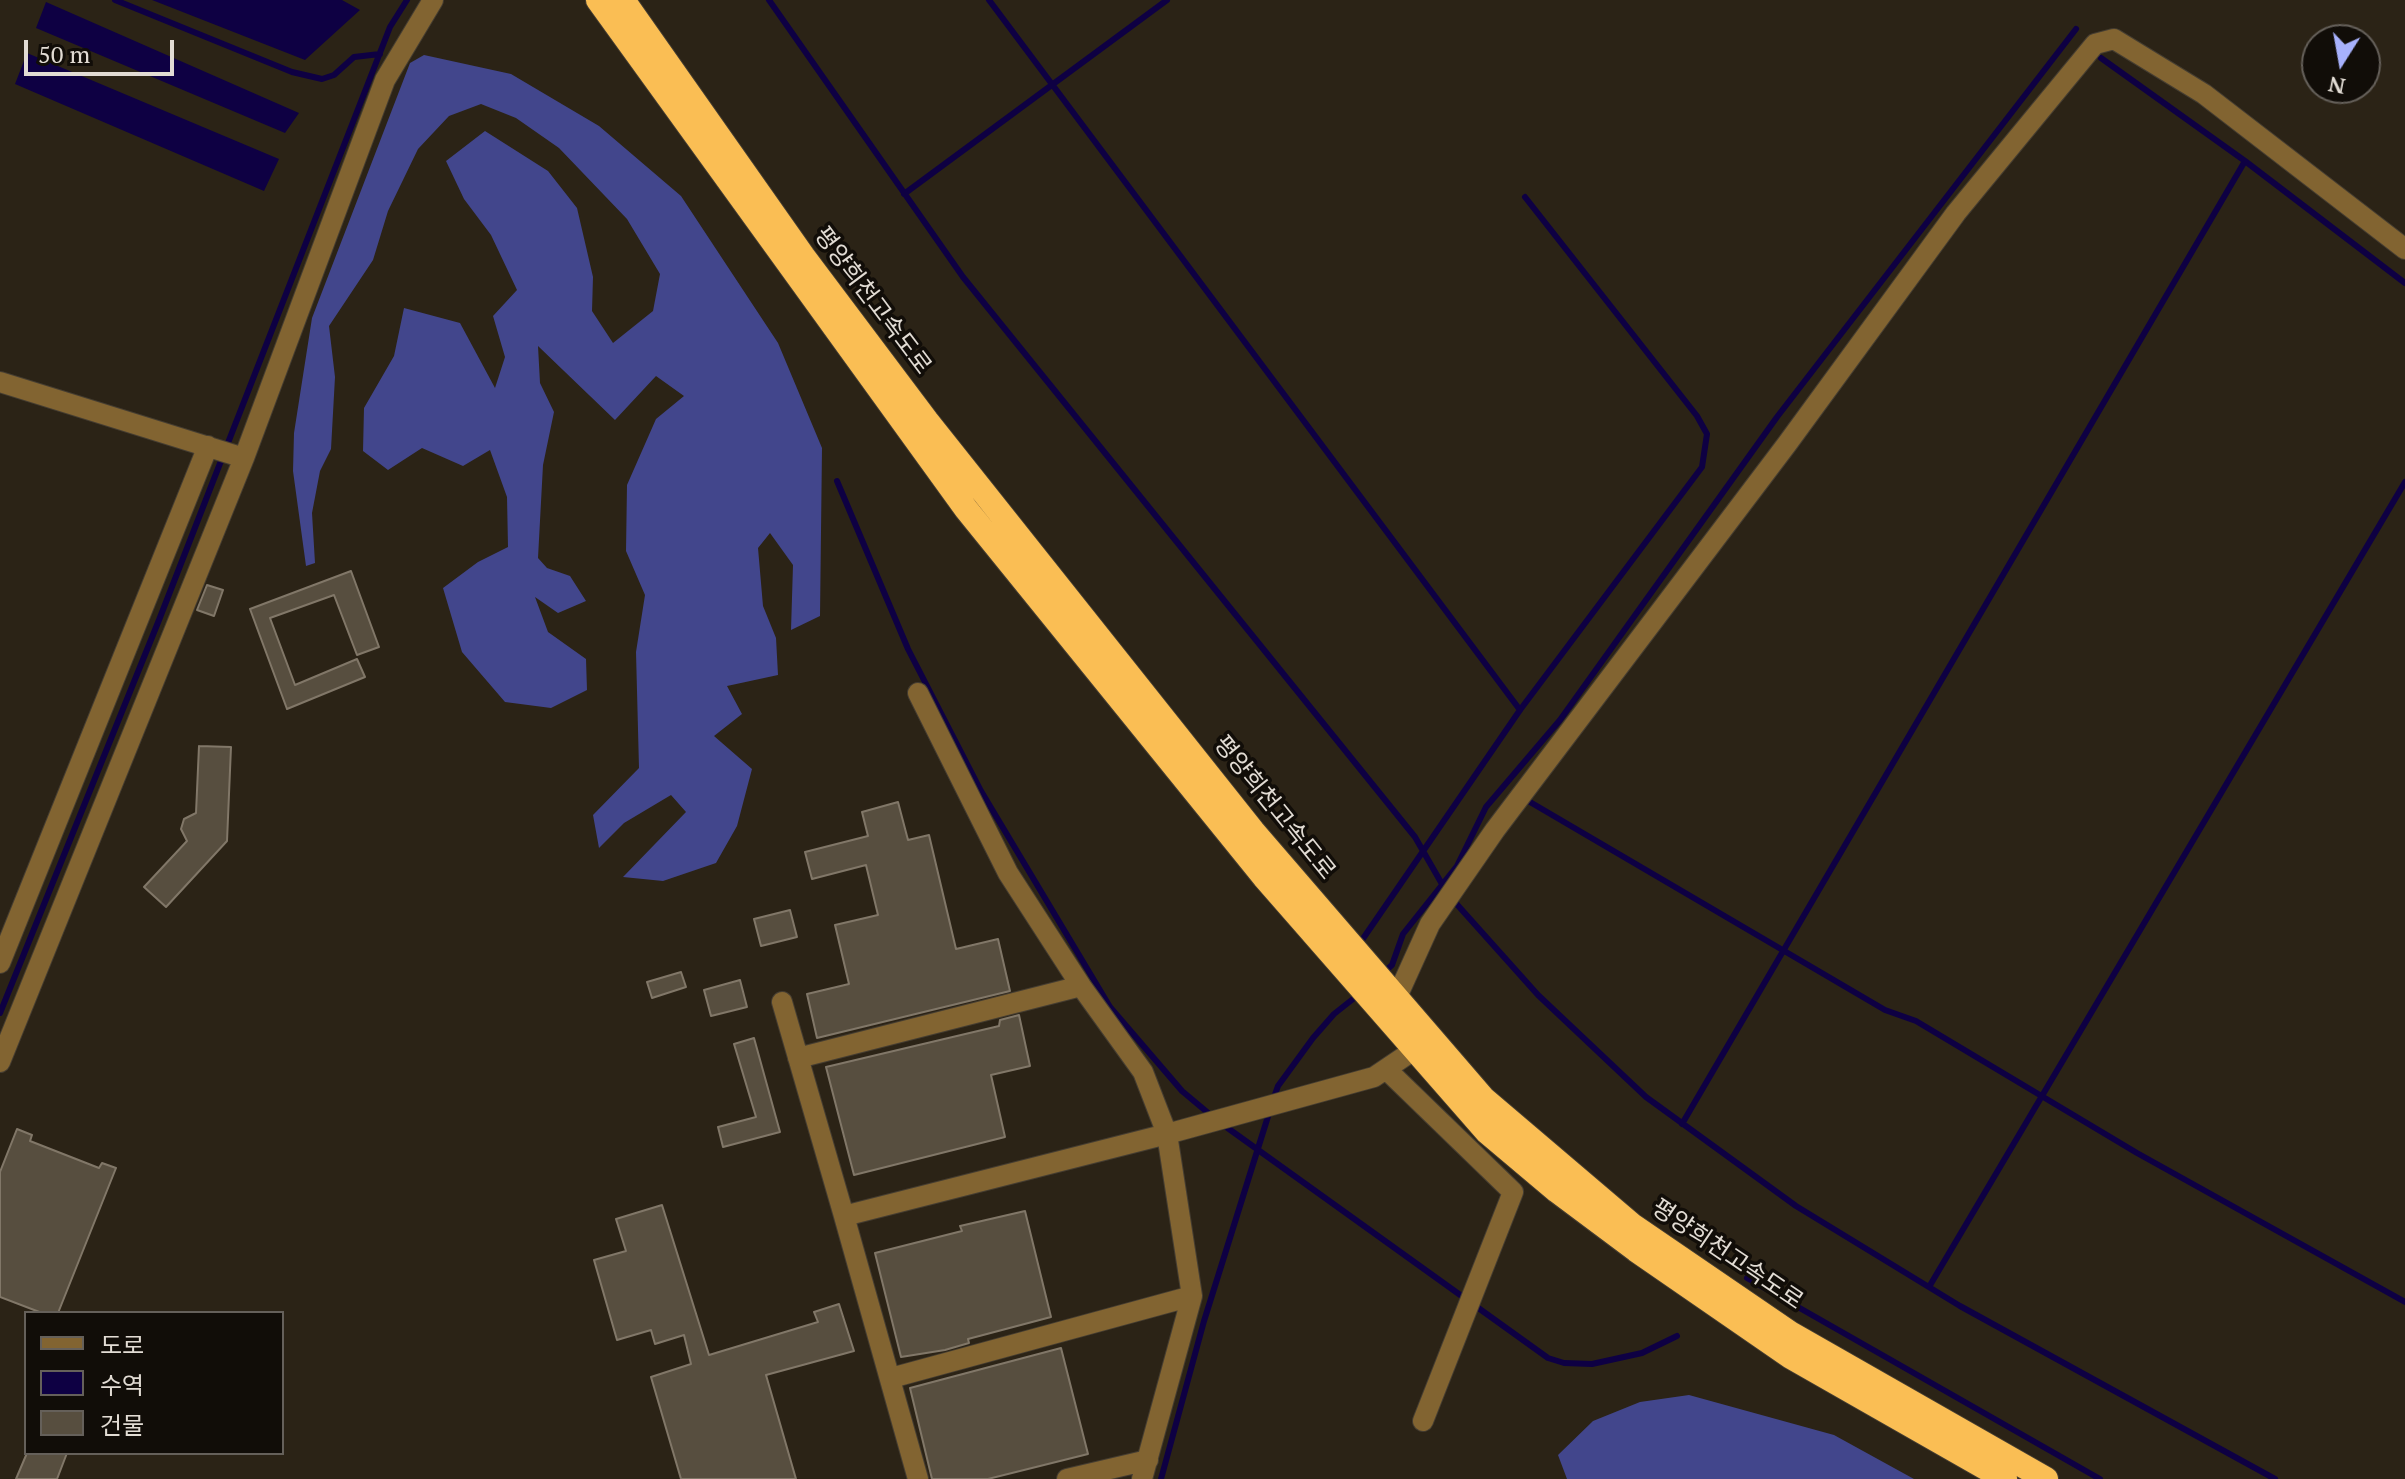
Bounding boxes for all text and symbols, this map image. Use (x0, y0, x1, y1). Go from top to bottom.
scale bar (28, 24, 178, 74)
north arrow (2301, 24, 2381, 104)
text: 50 m (38, 38, 90, 70)
text: N (2326, 70, 2348, 102)
street label: 평양희천고속도로 (807, 222, 937, 380)
street label: 평양희천고속도로 (1207, 730, 1341, 886)
street label: 평양희천고속도로 (1646, 1194, 1808, 1316)
legend (24, 1311, 284, 1455)
text: 도로 (100, 1329, 144, 1361)
text: 수역 (100, 1369, 144, 1401)
text: 건물 (100, 1409, 144, 1441)

